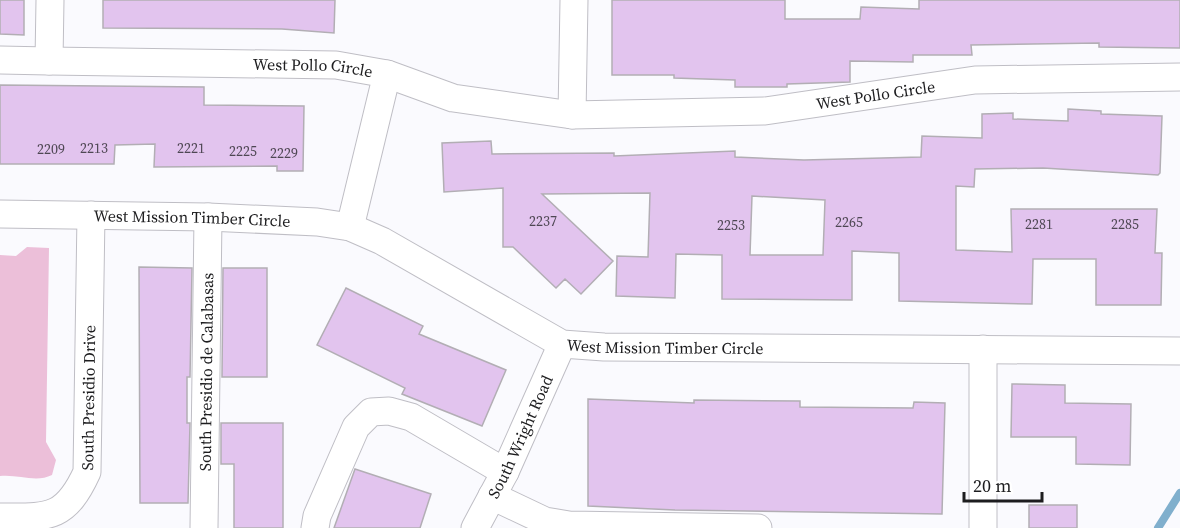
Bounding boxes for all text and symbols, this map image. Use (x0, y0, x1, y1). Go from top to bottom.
street label: West Pollo Circle (253, 53, 374, 82)
street label: West Pollo Circle (814, 75, 937, 114)
house number: 2213 (80, 138, 108, 158)
house number: 2221 (177, 138, 205, 158)
house number: 2209 (37, 139, 65, 159)
house number: 2225 (229, 141, 257, 161)
house number: 2229 (270, 143, 298, 163)
street label: West Mission Timber Circle (93, 204, 291, 232)
house number: 2237 (529, 211, 557, 231)
house number: 2265 (835, 212, 863, 232)
house number: 2281 (1025, 214, 1053, 234)
house number: 2285 (1111, 214, 1139, 234)
house number: 2253 (717, 215, 745, 235)
street label: South Presidio de Calabasas (194, 273, 218, 471)
street label: South Presidio Drive (76, 325, 100, 471)
street label: West Mission Timber Circle (566, 333, 764, 359)
street label: South Wright Road (482, 371, 558, 502)
scale bar (964, 465, 1042, 503)
text: 20 m (973, 473, 1011, 498)

